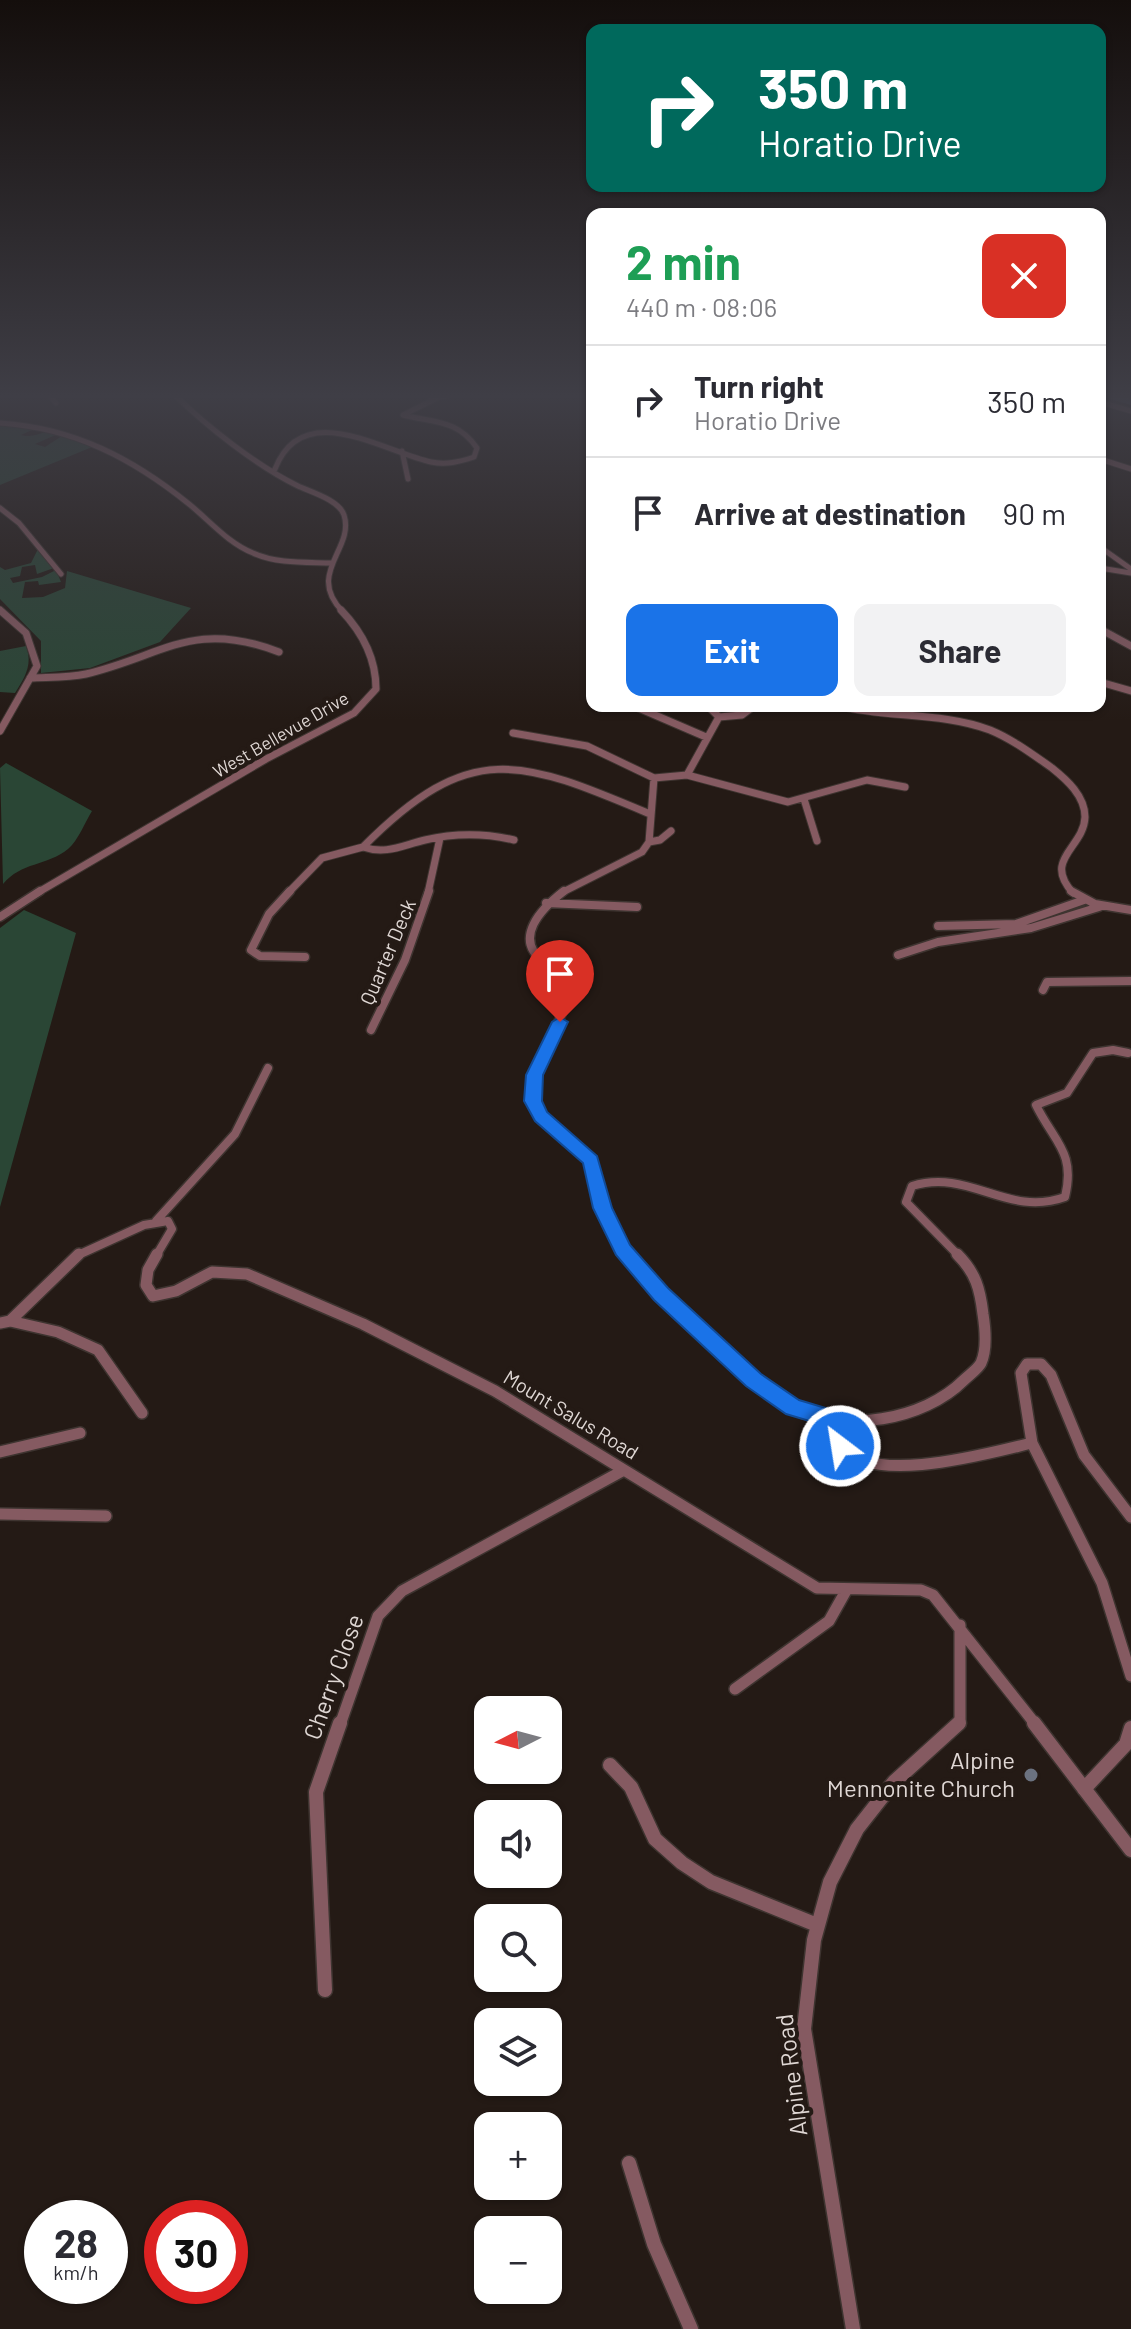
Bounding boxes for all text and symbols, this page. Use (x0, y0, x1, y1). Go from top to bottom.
text: 350 m (758, 53, 908, 120)
icon: right (626, 56, 730, 160)
text: Horatio Drive (758, 121, 962, 164)
text: 2 min (626, 232, 741, 290)
button: close (982, 234, 1066, 318)
text: 440 m · 08:06 (626, 291, 777, 322)
text: Turn right (694, 368, 824, 404)
icon: right (626, 379, 670, 423)
text: 350 m (987, 383, 1066, 419)
text: Horatio Drive (694, 404, 841, 435)
icon: arrive (626, 491, 670, 535)
text: Arrive at destination (694, 495, 966, 531)
text: 90 m (1003, 495, 1066, 531)
button: Exit (626, 604, 838, 696)
button: Share (854, 604, 1066, 696)
street label: West Bellevue Drive (209, 686, 352, 782)
street label: Quarter Deck (354, 895, 420, 1008)
pin (526, 940, 594, 1022)
icon: arrive (538, 952, 582, 996)
street label: Mount Salus Road (500, 1364, 643, 1464)
position arrow (798, 1404, 882, 1488)
street label: Cherry Close (296, 1610, 369, 1743)
north arrow (474, 1696, 562, 1784)
map controls (474, 1696, 562, 2304)
place label: Alpine Mennonite Church (827, 1745, 1015, 1802)
marker: Alpine Mennonite Church (1022, 1766, 1040, 1784)
button: sound (474, 1800, 562, 1888)
button: search (474, 1904, 562, 1992)
button: layers (474, 2008, 562, 2096)
street label: Alpine Road (769, 2012, 812, 2138)
button: + (474, 2112, 562, 2200)
speed limit sign: 30 (144, 2200, 248, 2304)
button: − (474, 2216, 562, 2304)
text: 28 (54, 2218, 98, 2266)
text: km/h (53, 2260, 99, 2284)

